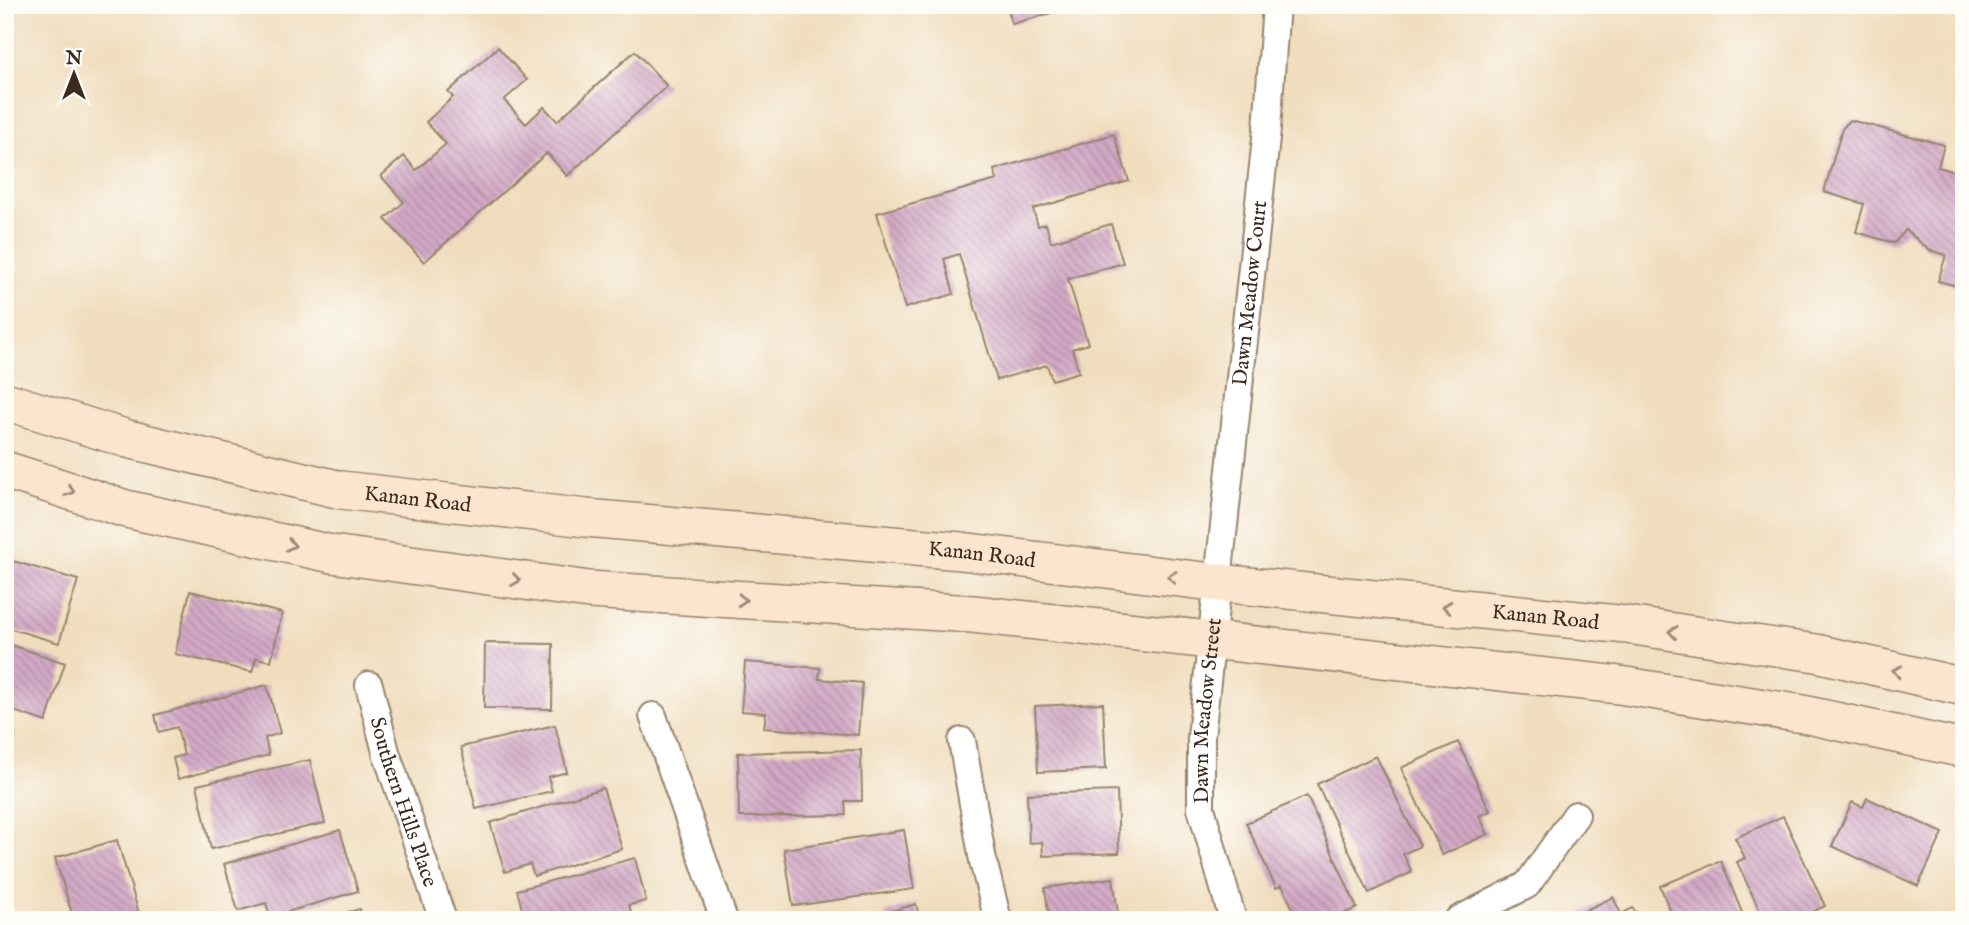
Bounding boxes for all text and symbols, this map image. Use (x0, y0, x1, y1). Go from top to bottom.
north arrow (38, 38, 108, 108)
text: N (65, 47, 83, 71)
street label: Dawn Meadow Court (1227, 199, 1274, 387)
street label: Kanan Road (362, 481, 473, 520)
one-way arrow (64, 483, 76, 498)
one-way arrow (285, 536, 297, 551)
street label: Kanan Road (927, 536, 1038, 575)
one-way arrow (1167, 570, 1178, 585)
one-way arrow (510, 572, 522, 587)
one-way arrow (737, 592, 748, 607)
one-way arrow (1441, 599, 1453, 614)
street label: Kanan Road (1490, 599, 1601, 637)
street label: Dawn Meadow Street (1189, 617, 1229, 804)
one-way arrow (1667, 625, 1679, 640)
one-way arrow (1891, 665, 1903, 680)
street label: Southern Hills Place (363, 714, 443, 891)

